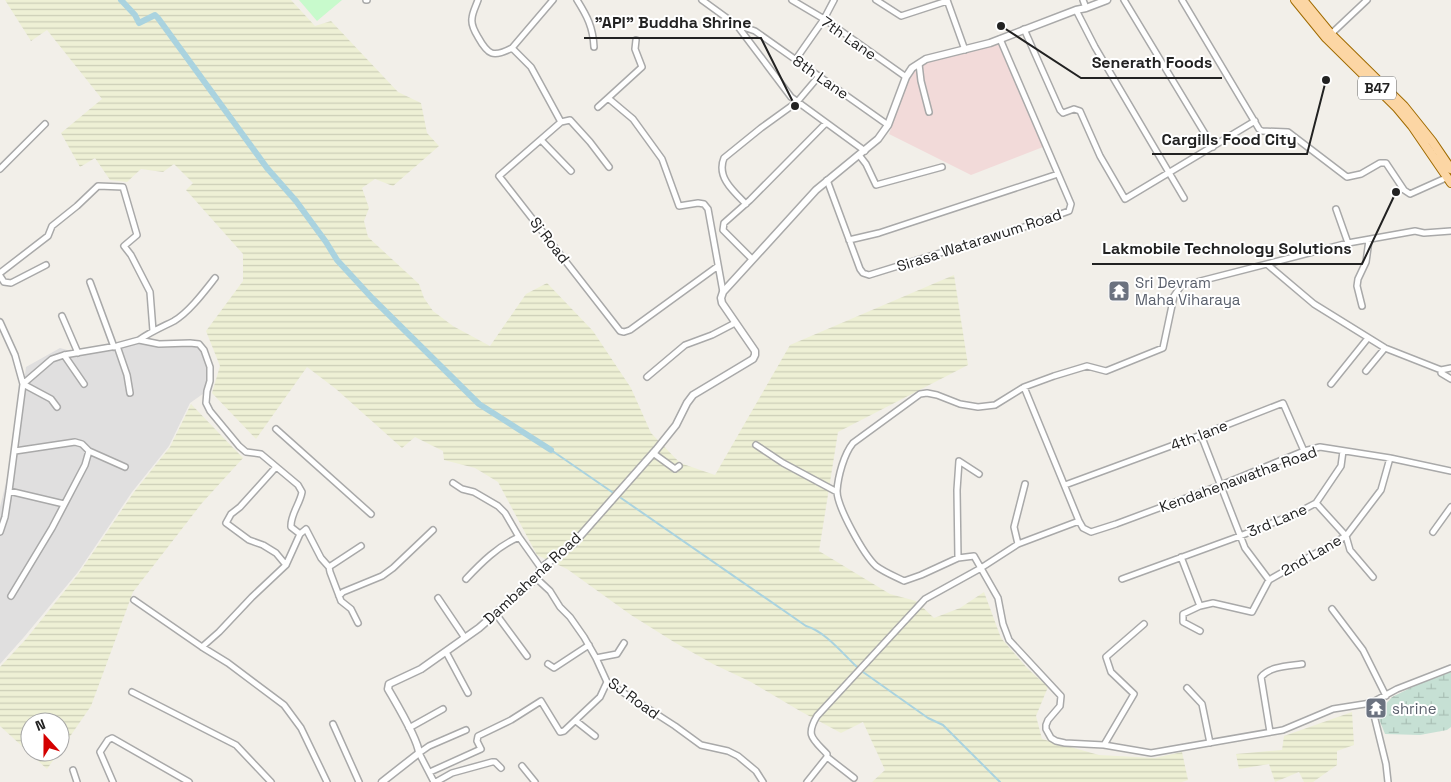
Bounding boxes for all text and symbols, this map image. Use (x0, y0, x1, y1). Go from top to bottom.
callout: "API" Buddha Shrine (584, 7, 761, 38)
text: "API" Buddha Shrine (595, 12, 751, 33)
street label: 7th Lane (818, 12, 880, 64)
callout: Senerath Foods (1081, 47, 1222, 78)
street label: 8th Lane (789, 51, 853, 103)
text: Senerath Foods (1092, 52, 1212, 73)
road number: B47 (1358, 76, 1396, 100)
callout: Cargills Food City (1152, 123, 1307, 154)
text: Cargills Food City (1161, 129, 1297, 150)
street label: Sirasa Watarawum Road (894, 204, 1064, 276)
street label: Sj Road (526, 213, 574, 267)
callout: Lakmobile Technology Solutions (1092, 233, 1362, 264)
text: Lakmobile Technology Solutions (1102, 238, 1352, 259)
place label: Sri Devram Maha Viharaya (1135, 273, 1241, 309)
temple icon: Sri Devram Maha Viharaya (1107, 279, 1131, 303)
street label: 4th lane (1168, 415, 1230, 455)
street label: Kendahenawatha Road (1157, 442, 1319, 516)
street label: 3rd Lane (1244, 499, 1310, 541)
street label: Dambahena Road (479, 528, 585, 628)
street label: 2nd Lane (1277, 530, 1345, 580)
street label: SJ Road (605, 673, 663, 723)
temple icon: shrine (1364, 696, 1388, 720)
place label: shrine (1392, 699, 1437, 718)
north arrow (20, 712, 70, 762)
text: N (33, 715, 48, 735)

